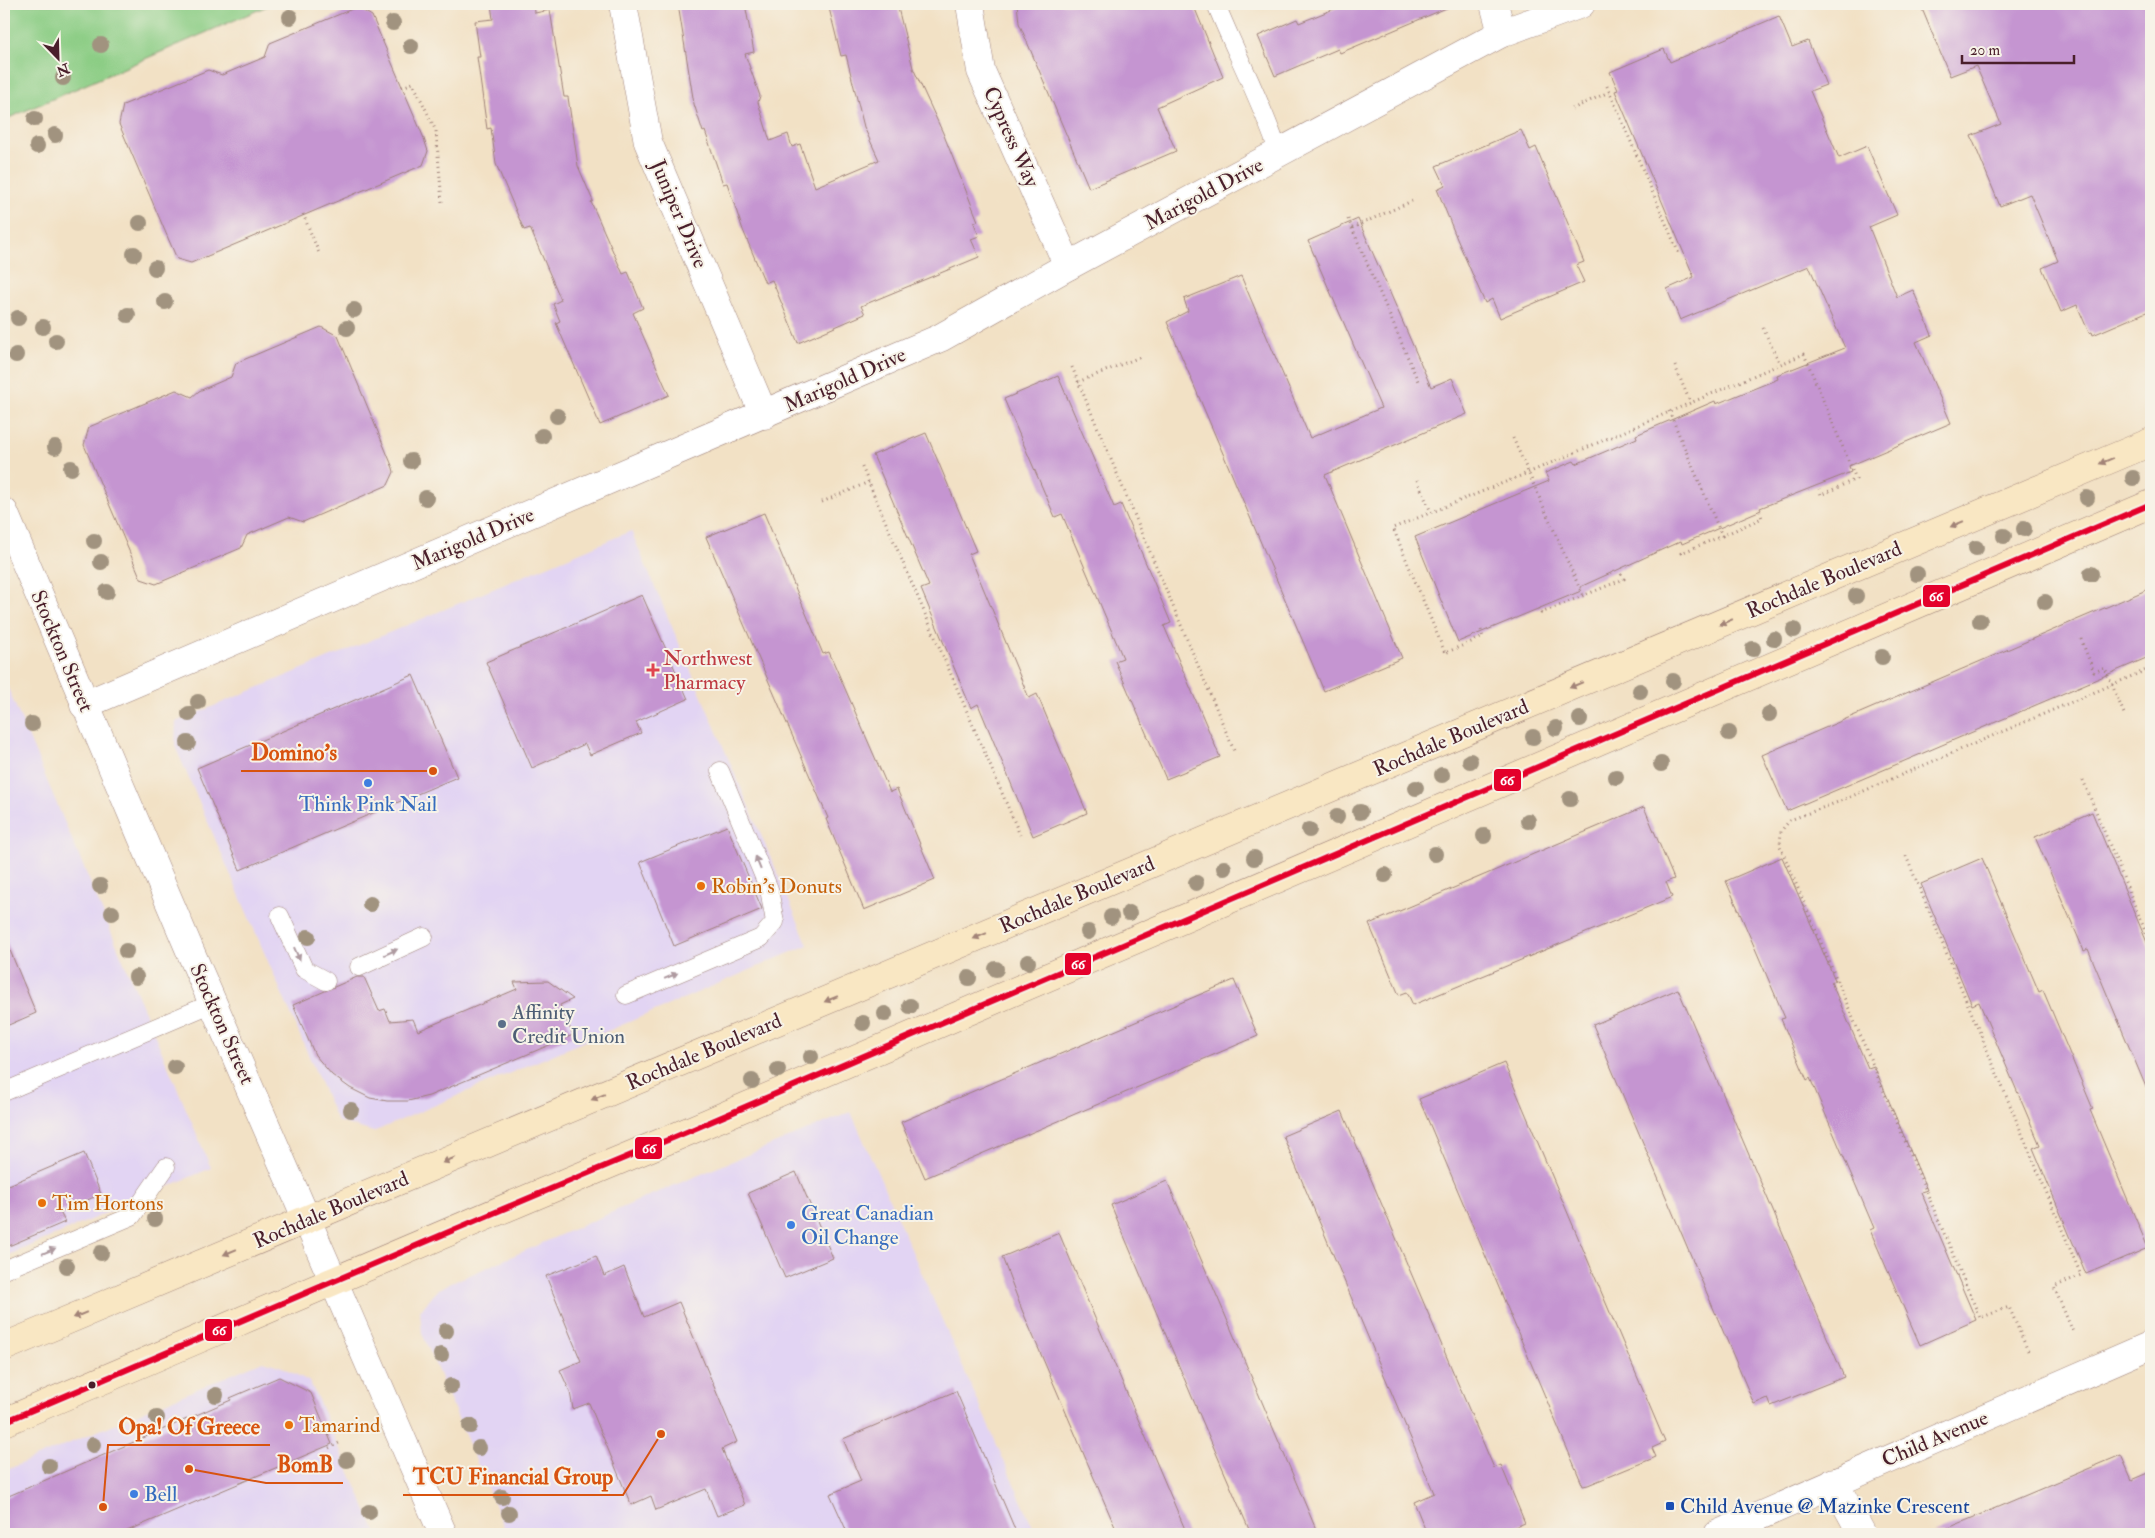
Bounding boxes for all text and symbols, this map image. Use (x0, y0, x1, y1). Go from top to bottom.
north arrow (32, 32, 82, 82)
scale bar (1962, 32, 2075, 64)
text: 20 m (1970, 41, 2000, 60)
text: N (53, 59, 73, 80)
street label: Cypress Way (977, 82, 1046, 192)
street label: Marigold Drive (1140, 151, 1268, 237)
street label: Juniper Drive (644, 155, 714, 272)
street label: Marigold Drive (780, 341, 910, 419)
one-way arrow (2099, 458, 2113, 466)
street label: Marigold Drive (408, 501, 539, 577)
one-way arrow (1950, 521, 1964, 529)
street label: Rochdale Boulevard (1742, 535, 1906, 625)
line badge: 66 (1922, 584, 1951, 608)
street label: Stockton Street (24, 586, 100, 716)
text: 66 (1929, 588, 1944, 605)
one-way arrow (1719, 618, 1733, 626)
place label: Northwest Pharmacy (663, 645, 753, 696)
marker: Northwest Pharmacy (647, 664, 659, 676)
one-way arrow (1569, 681, 1583, 689)
street label: Rochdale Boulevard (1369, 693, 1533, 783)
callout: Domino's (241, 734, 347, 771)
text: Domino's (251, 739, 338, 767)
line badge: 66 (1493, 768, 1522, 792)
text: 66 (1500, 772, 1515, 789)
marker: Think Pink Nail (362, 777, 374, 789)
place label: Think Pink Nail (299, 791, 438, 818)
street label: Rochdale Boulevard (995, 850, 1159, 940)
one-way arrow (754, 855, 762, 870)
place label: Robin's Donuts (711, 873, 842, 900)
marker: Robin's Donuts (695, 880, 707, 892)
one-way arrow (973, 932, 987, 940)
one-way arrow (293, 947, 301, 961)
one-way arrow (384, 948, 398, 956)
line badge: 66 (1064, 952, 1092, 976)
text: 66 (1071, 956, 1086, 973)
street label: Stockton Street (183, 959, 261, 1089)
one-way arrow (664, 971, 678, 979)
one-way arrow (824, 995, 838, 1003)
place label: Affinity Credit Union (511, 999, 625, 1050)
street label: Rochdale Boulevard (622, 1007, 786, 1097)
marker: Affinity Credit Union (496, 1018, 508, 1030)
one-way arrow (591, 1093, 606, 1101)
line badge: 66 (634, 1136, 663, 1160)
text: 66 (642, 1140, 657, 1157)
one-way arrow (442, 1156, 456, 1164)
street label: Rochdale Boulevard (249, 1165, 413, 1255)
place label: Tim Hortons (52, 1190, 163, 1217)
marker: Tim Hortons (36, 1197, 48, 1209)
place label: Great Canadian Oil Change (801, 1200, 934, 1251)
marker: Great Canadian Oil Change (785, 1219, 797, 1231)
one-way arrow (42, 1247, 57, 1255)
one-way arrow (223, 1249, 237, 1257)
one-way arrow (73, 1312, 87, 1320)
line badge: 66 (204, 1318, 233, 1342)
text: 66 (212, 1322, 227, 1339)
unlabelled marker (87, 1380, 97, 1390)
street label: Child Avenue (1878, 1404, 1992, 1473)
callout: Opa! Of Greece (108, 1408, 270, 1445)
place label: Tamarind (299, 1412, 381, 1439)
text: Opa! Of Greece (118, 1413, 261, 1442)
marker: Tamarind (283, 1419, 295, 1431)
callout: BomB (266, 1446, 343, 1483)
text: BomB (277, 1451, 333, 1479)
callout: TCU Financial Group (403, 1458, 623, 1495)
text: TCU Financial Group (412, 1463, 613, 1492)
place label: Bell (144, 1481, 178, 1508)
marker: Bell (128, 1488, 140, 1500)
place label: Child Avenue @ Mazinke Crescent (1680, 1493, 1970, 1520)
marker: Child Avenue @ Mazinke Crescent (1664, 1500, 1676, 1512)

